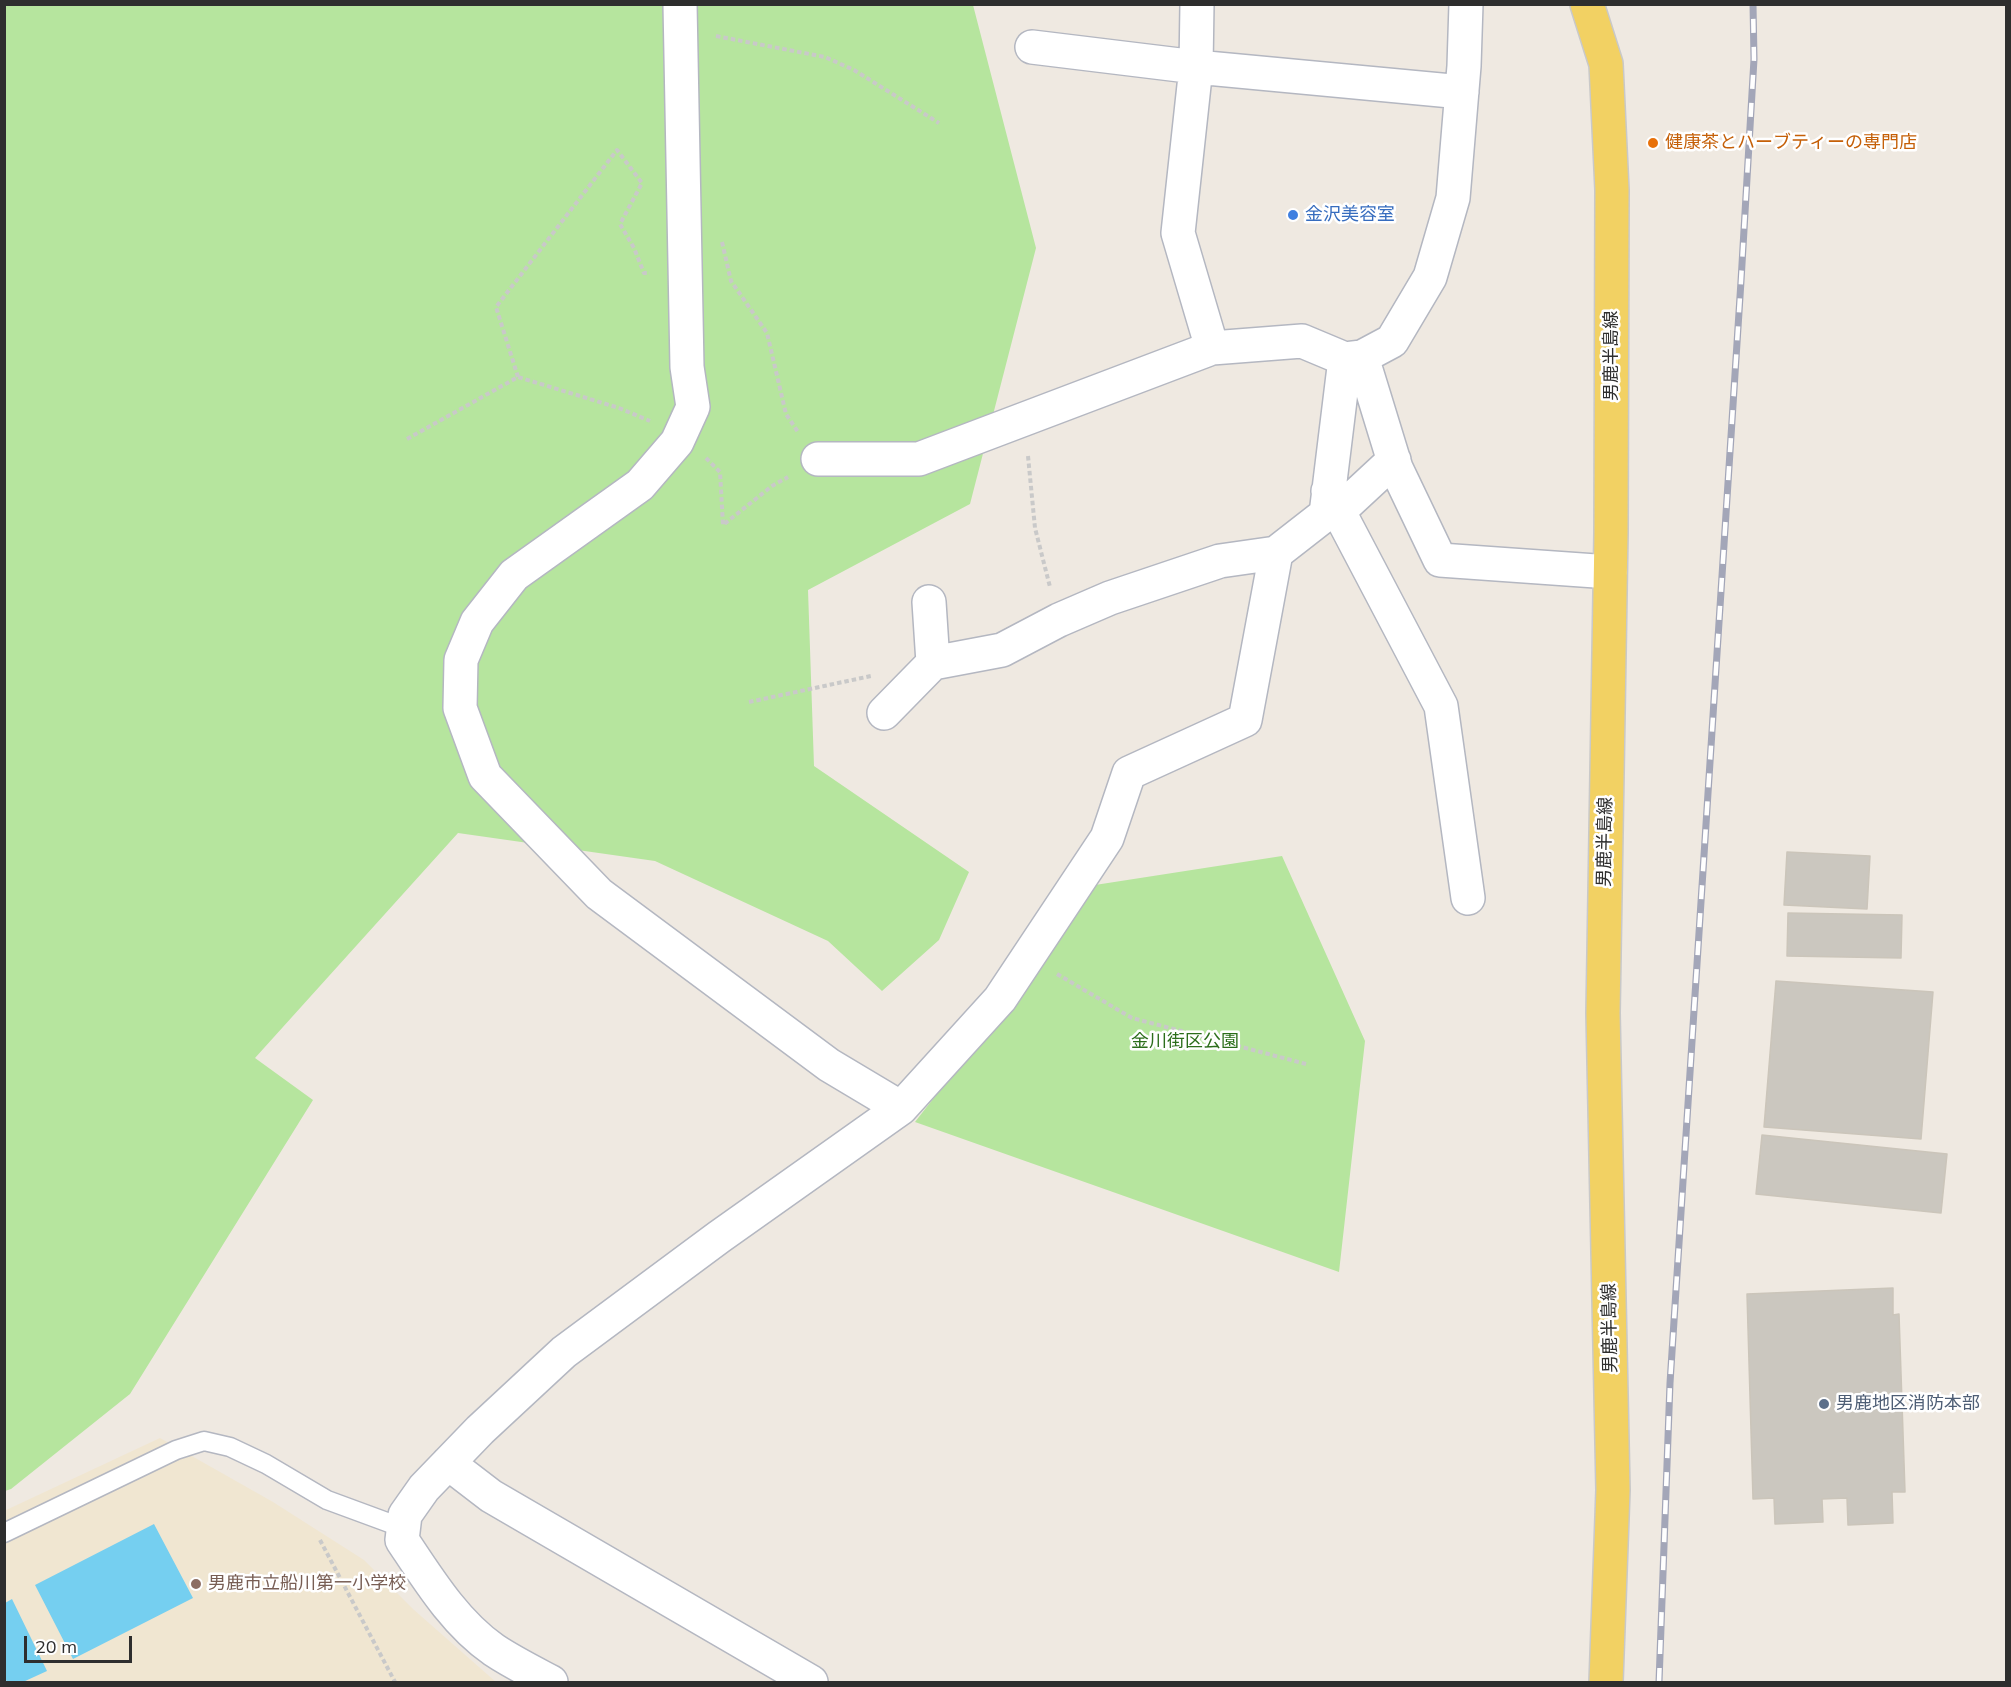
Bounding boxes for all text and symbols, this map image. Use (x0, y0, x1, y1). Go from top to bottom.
place label: 健康茶とハーブティーの専門店 (1665, 132, 1917, 154)
marker: 健康茶とハーブティーの専門店 (1646, 136, 1660, 150)
place label: 金沢美容室 (1305, 204, 1395, 226)
marker: 金沢美容室 (1286, 208, 1300, 222)
street label: 男鹿半島線 (1601, 311, 1623, 401)
street label: 男鹿半島線 (1593, 797, 1617, 887)
park label: 金川街区公園 (1131, 1031, 1239, 1053)
street label: 男鹿半島線 (1598, 1283, 1622, 1373)
place label: 男鹿地区消防本部 (1836, 1393, 1980, 1415)
marker: 男鹿地区消防本部 (1817, 1397, 1831, 1411)
place label: 男鹿市立船川第一小学校 (208, 1573, 406, 1595)
marker: 男鹿市立船川第一小学校 (189, 1577, 203, 1591)
scale bar (27, 1624, 135, 1662)
text: 20 m (35, 1635, 77, 1658)

